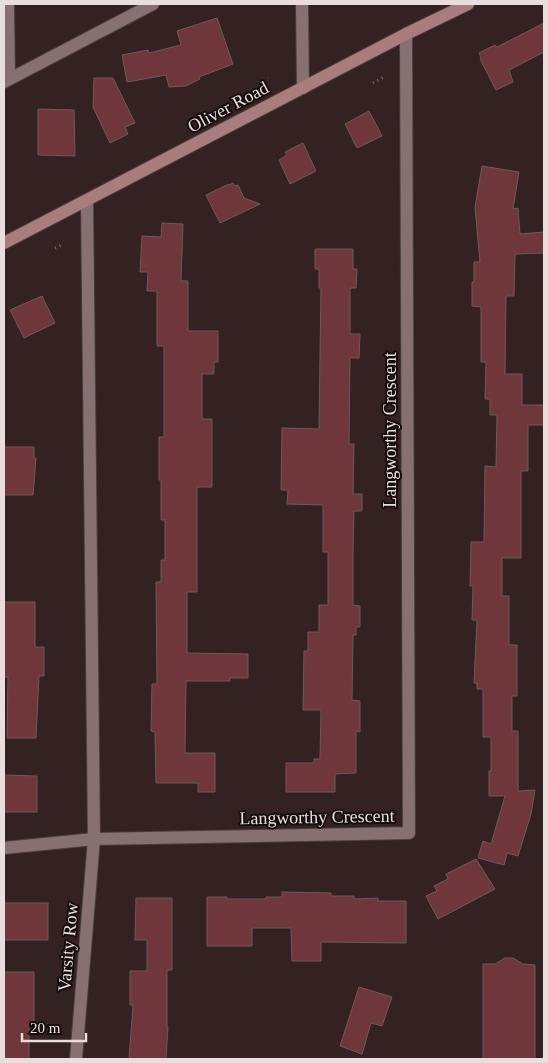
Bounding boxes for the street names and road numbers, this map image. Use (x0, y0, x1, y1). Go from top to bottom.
street label: Oliver Road (184, 77, 272, 137)
street label: Langworthy Crescent (380, 352, 400, 508)
street label: Langworthy Crescent (239, 806, 395, 828)
street label: Varsity Row (54, 902, 82, 992)

